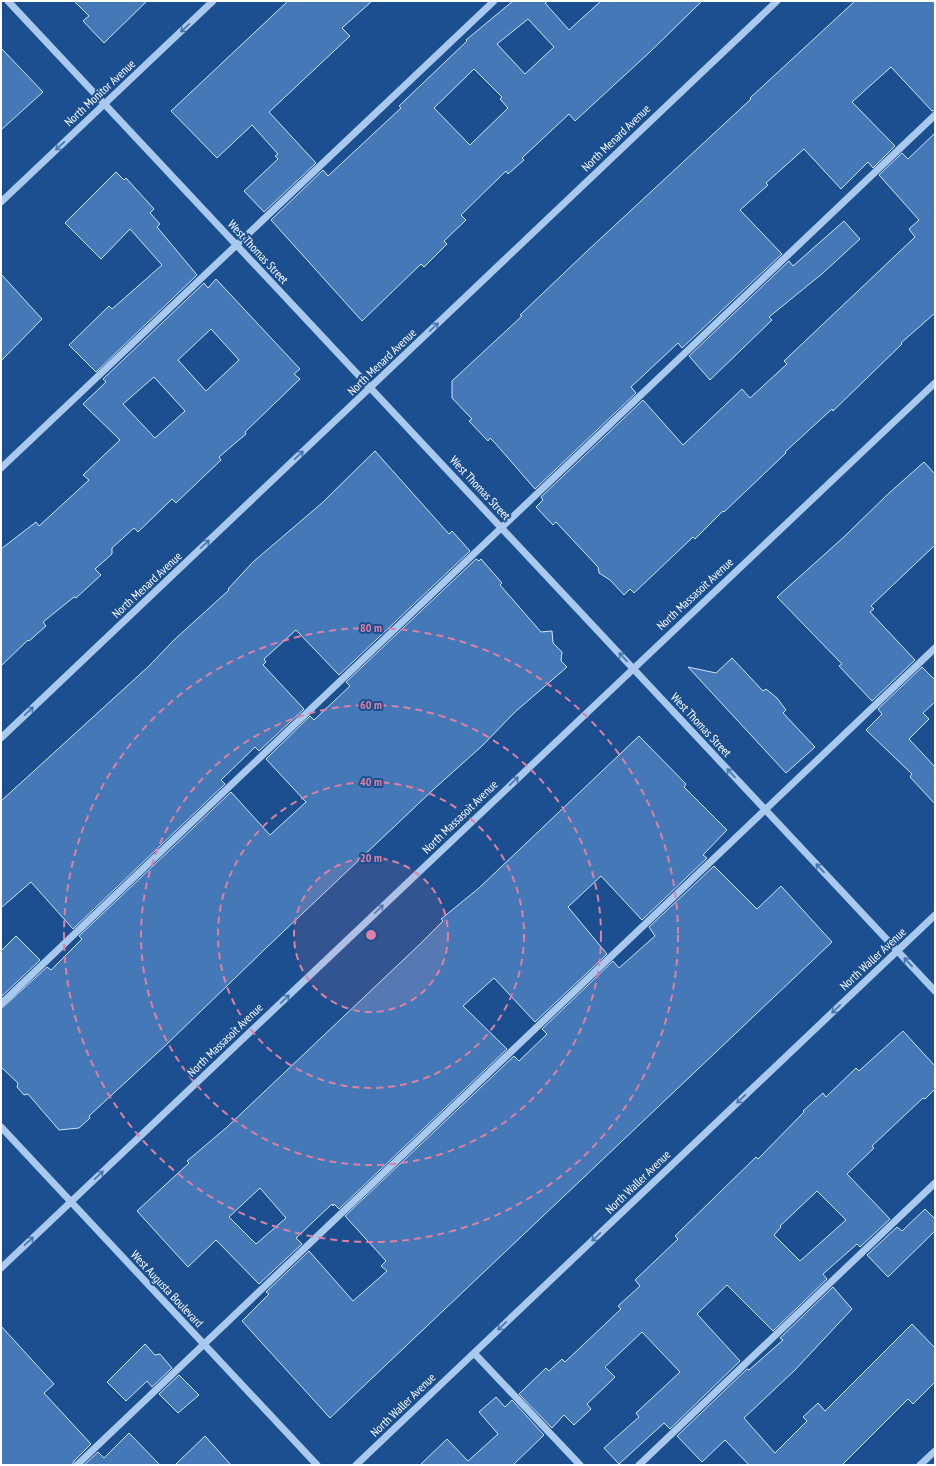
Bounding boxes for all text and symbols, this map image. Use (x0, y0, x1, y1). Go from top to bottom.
one-way arrow (180, 23, 190, 33)
street label: North Monitor Avenue (61, 56, 138, 129)
street label: North Menard Avenue (578, 101, 653, 174)
one-way arrow (55, 141, 65, 151)
street label: West Thomas Street (225, 217, 292, 287)
one-way arrow (429, 322, 439, 332)
street label: North Menard Avenue (344, 325, 419, 398)
one-way arrow (294, 450, 304, 460)
street label: West Thomas Street (447, 453, 514, 523)
one-way arrow (200, 540, 210, 549)
street label: North Menard Avenue (109, 548, 185, 621)
street label: North Massasoit Avenue (653, 554, 736, 633)
text: 80 m (360, 620, 382, 635)
one-way arrow (618, 652, 628, 662)
street label: West Thomas Street (668, 690, 735, 760)
text: 60 m (360, 697, 382, 712)
one-way arrow (24, 706, 34, 716)
one-way arrow (727, 768, 736, 778)
text: 40 m (360, 774, 382, 789)
one-way arrow (509, 776, 519, 786)
street label: North Massasoit Avenue (419, 777, 501, 857)
text: 20 m (360, 850, 382, 865)
one-way arrow (815, 862, 824, 873)
one-way arrow (374, 904, 384, 914)
street label: North Waller Avenue (836, 924, 909, 993)
centre of rings (364, 928, 378, 942)
one-way arrow (904, 957, 913, 968)
one-way arrow (280, 994, 290, 1004)
street label: North Massasoit Avenue (184, 1000, 266, 1080)
one-way arrow (830, 1005, 841, 1014)
one-way arrow (736, 1094, 746, 1104)
street label: North Waller Avenue (602, 1147, 673, 1217)
one-way arrow (94, 1170, 104, 1180)
one-way arrow (591, 1232, 601, 1241)
one-way arrow (24, 1236, 34, 1246)
street label: West Augusta Boulevard (128, 1247, 207, 1330)
one-way arrow (497, 1321, 507, 1331)
street label: North Waller Avenue (367, 1370, 438, 1440)

